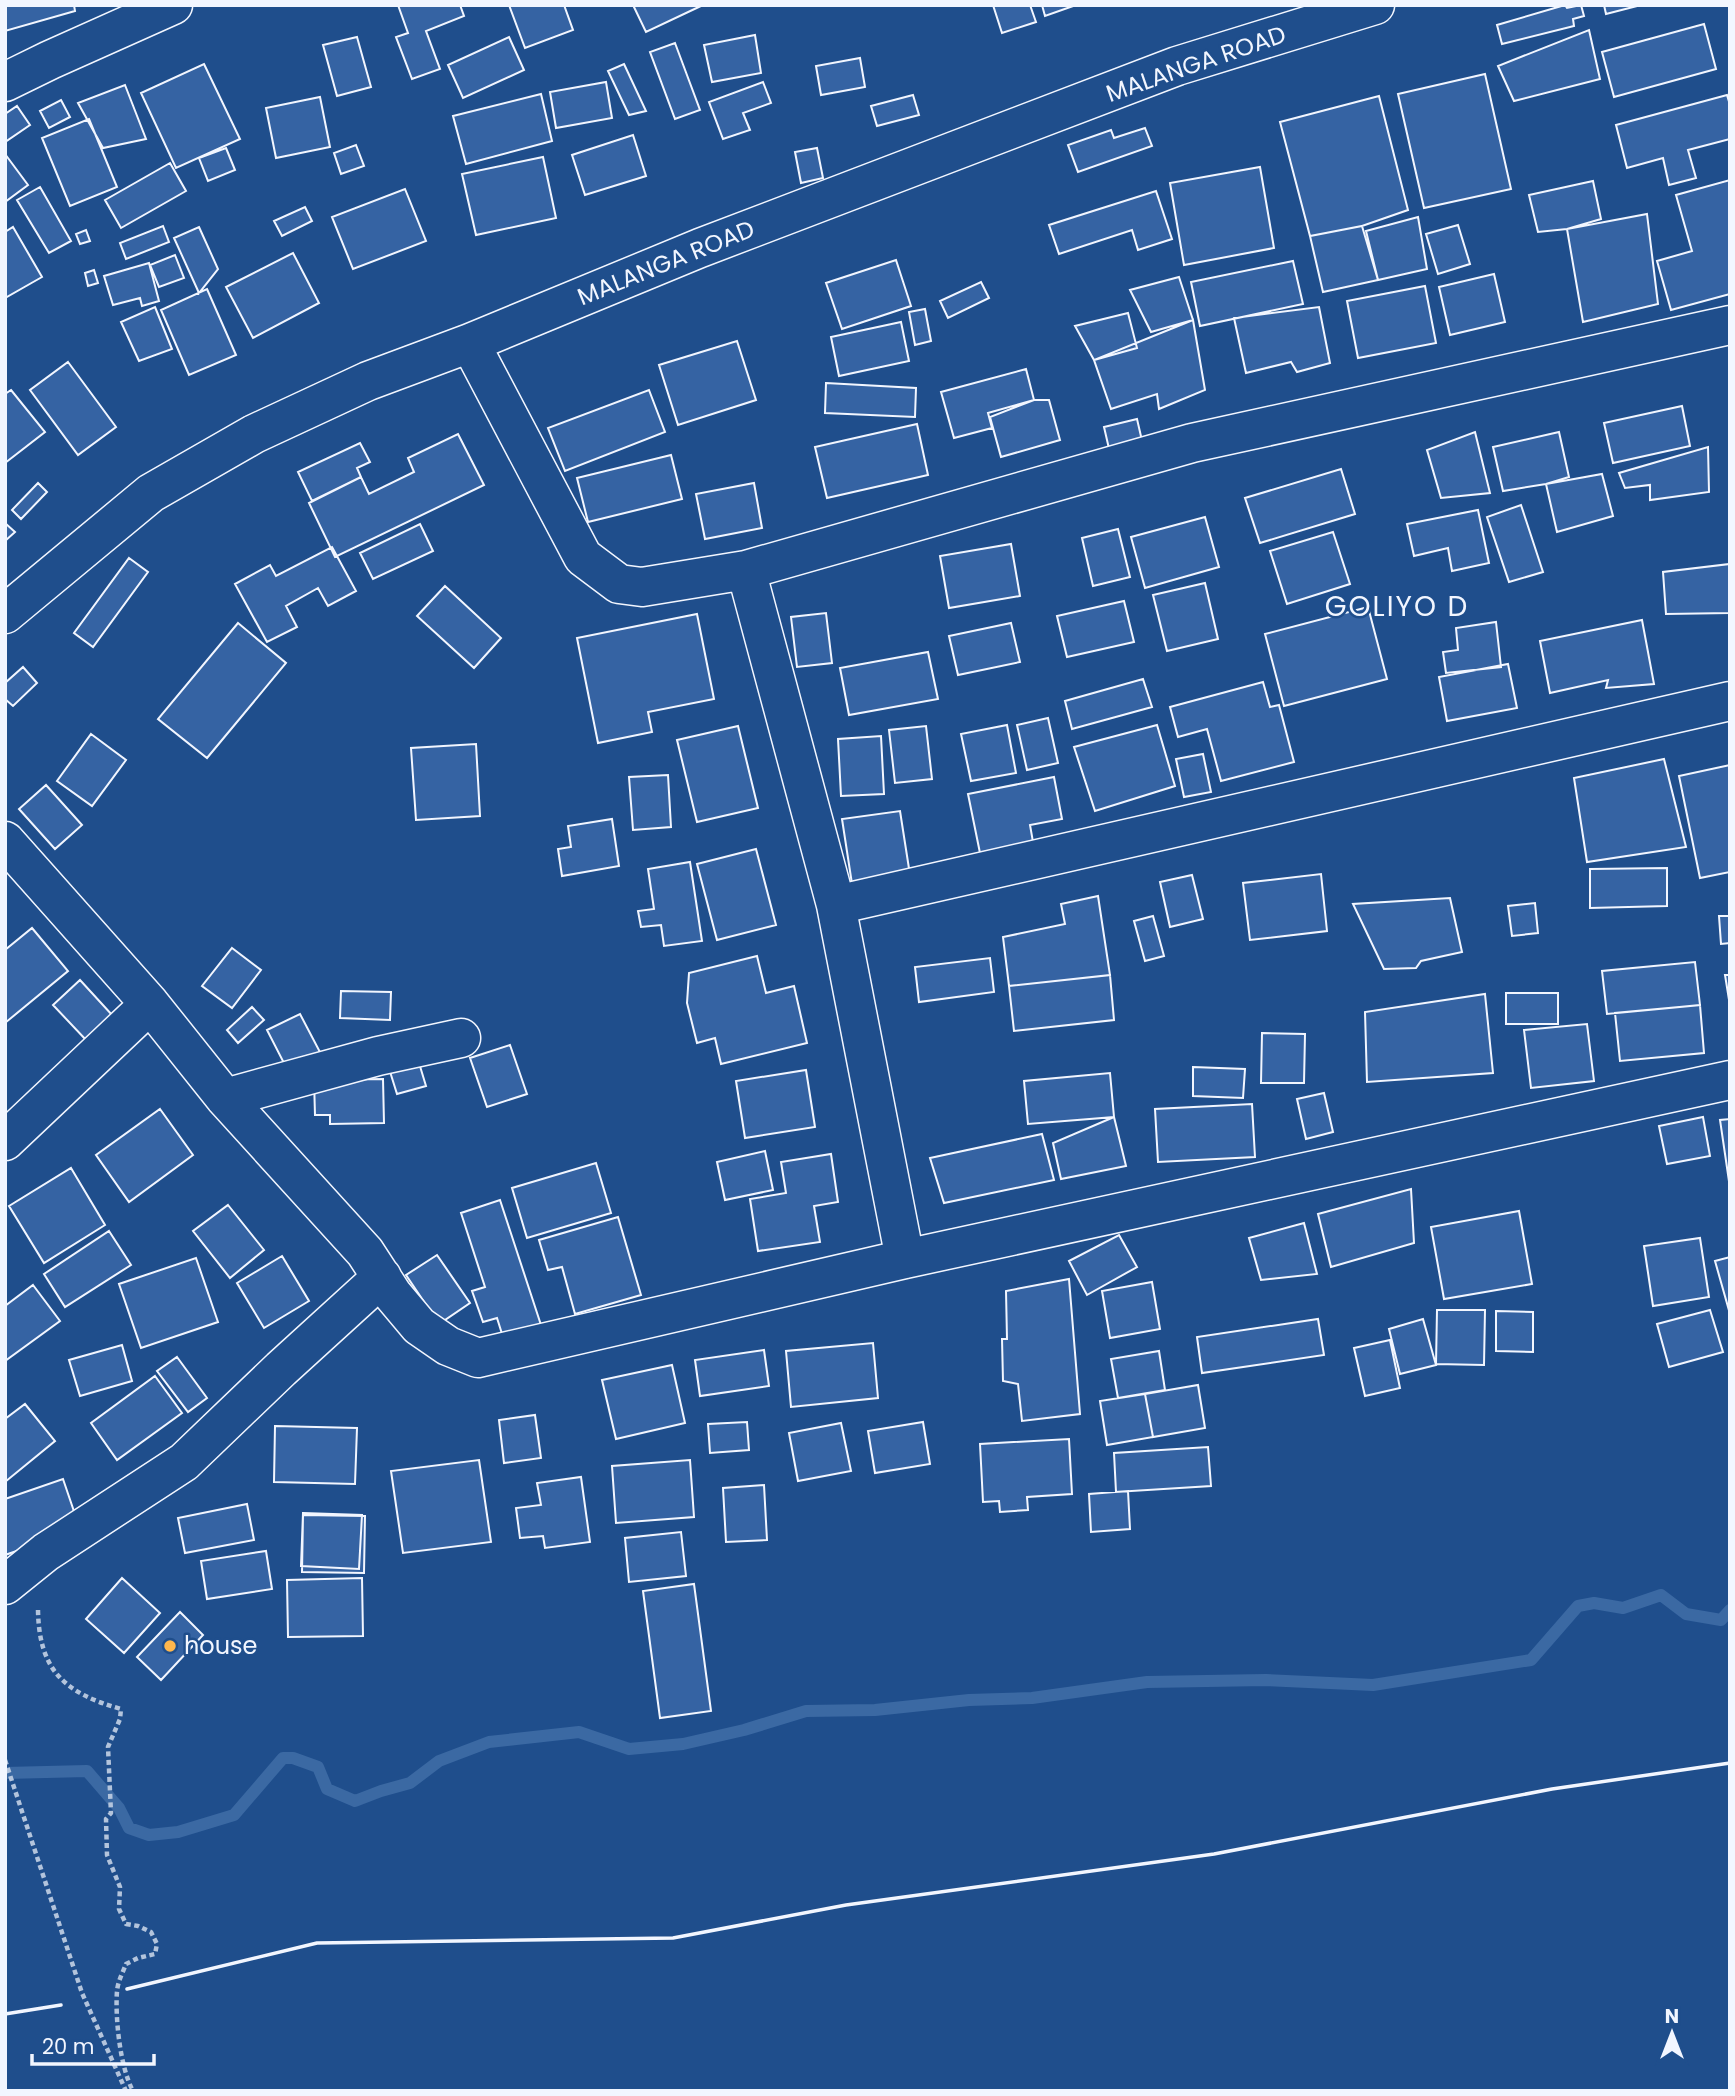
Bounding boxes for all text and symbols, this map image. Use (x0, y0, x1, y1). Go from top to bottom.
street label: MALANGA ROAD (1102, 17, 1290, 110)
street label: MALANGA ROAD (572, 212, 759, 313)
district label: GOLIYO D (1325, 587, 1469, 626)
place label: house (184, 1629, 258, 1662)
marker: house (162, 1638, 178, 1654)
north arrow (1637, 1998, 1707, 2068)
text: N (1665, 2003, 1679, 2030)
scale bar (32, 2022, 154, 2066)
text: 20 m (42, 2032, 95, 2061)

